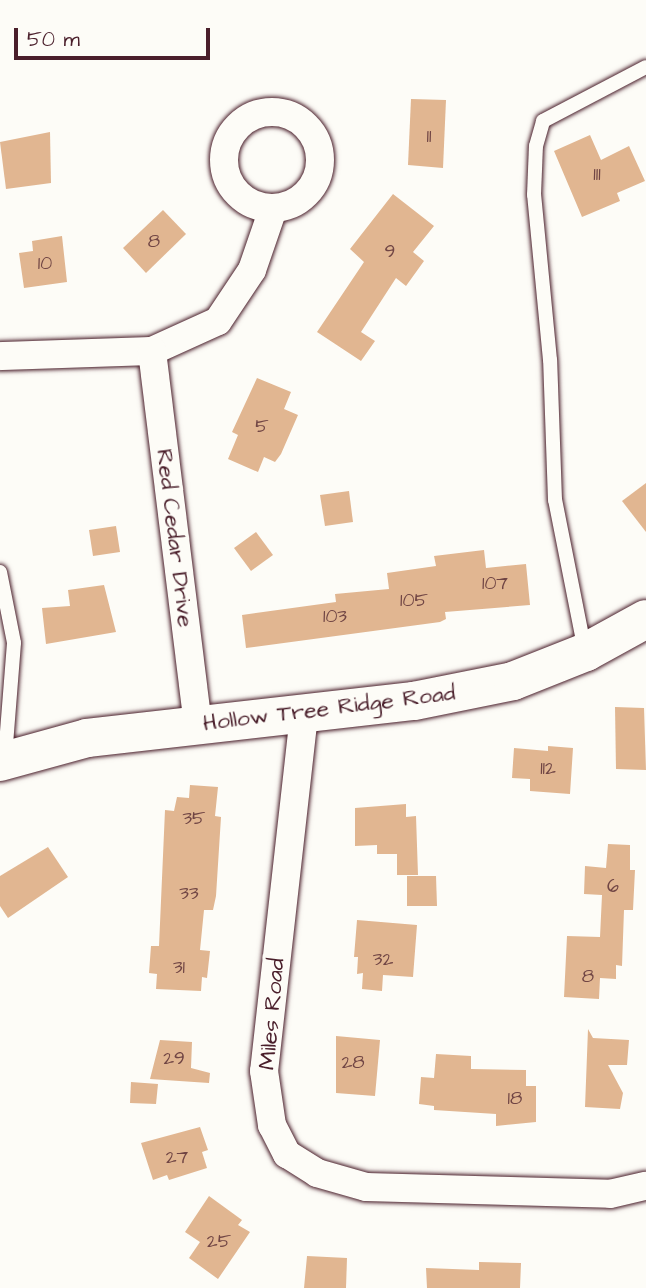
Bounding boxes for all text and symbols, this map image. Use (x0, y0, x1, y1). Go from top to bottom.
scale bar (18, 14, 214, 58)
text: 50 m (27, 25, 80, 54)
house number: 11 (427, 126, 431, 148)
house number: 111 (593, 164, 601, 186)
house number: 8 (148, 231, 160, 253)
house number: 9 (385, 241, 395, 263)
house number: 10 (38, 253, 52, 275)
house number: 5 (255, 416, 269, 438)
street label: Red Cedar Drive (150, 447, 200, 629)
house number: 107 (482, 573, 508, 595)
house number: 105 (400, 590, 428, 612)
house number: 103 (323, 606, 347, 628)
street label: Hollow Tree Ridge Road (201, 679, 457, 737)
house number: 112 (540, 758, 556, 780)
house number: 35 (182, 808, 206, 830)
house number: 6 (607, 876, 619, 898)
house number: 33 (179, 883, 199, 905)
house number: 32 (373, 949, 393, 971)
house number: 31 (173, 957, 185, 979)
street label: Miles Road (253, 957, 291, 1071)
house number: 8 (582, 966, 594, 988)
house number: 29 (163, 1048, 185, 1070)
house number: 28 (341, 1052, 365, 1074)
house number: 18 (508, 1088, 522, 1110)
house number: 27 (166, 1147, 188, 1169)
house number: 25 (207, 1231, 231, 1253)

